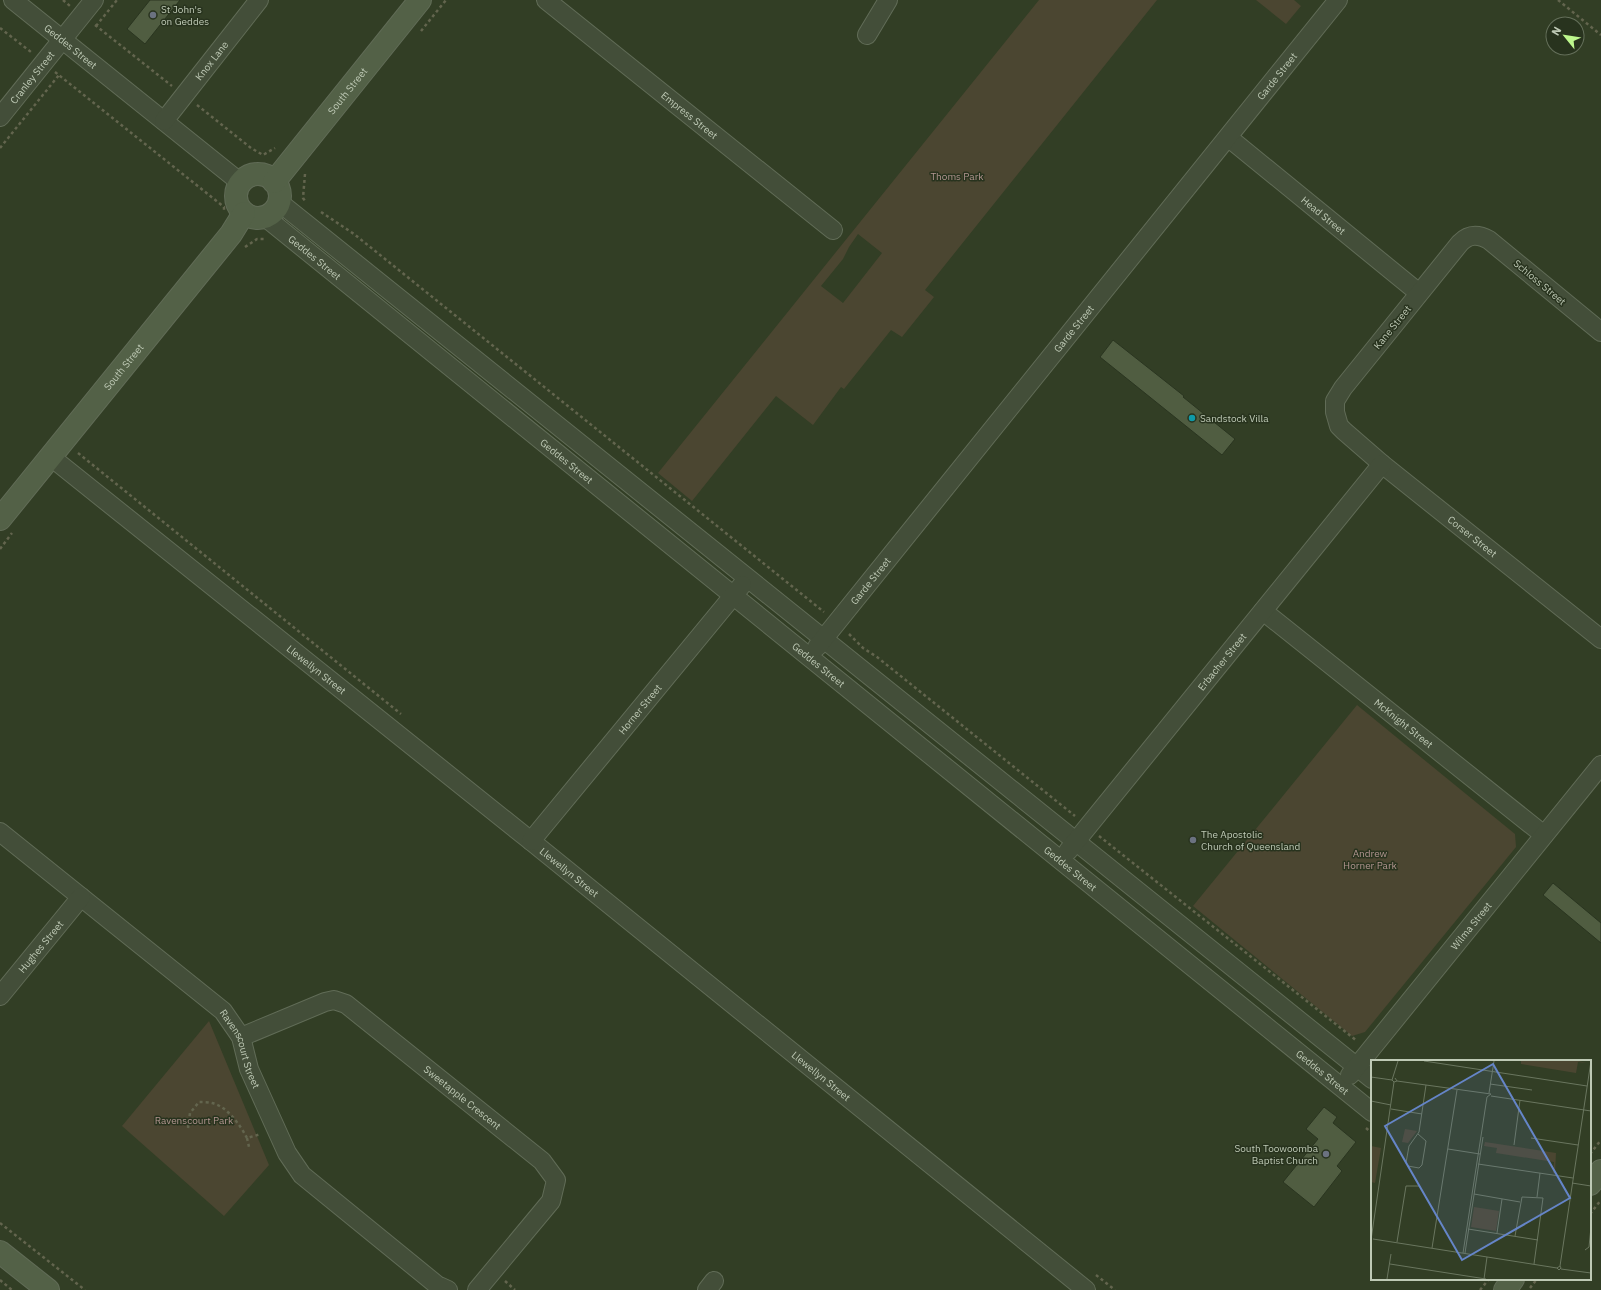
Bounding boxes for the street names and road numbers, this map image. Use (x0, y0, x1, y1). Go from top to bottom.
street label: Geddes Street (41, 22, 100, 72)
street label: Knox Lane (193, 38, 232, 83)
street label: Cranley Street (7, 48, 58, 107)
street label: Garde Street (1254, 50, 1300, 103)
street label: South Street (325, 65, 371, 117)
street label: Empress Street (658, 89, 721, 142)
street label: Head Street (1298, 194, 1348, 238)
street label: Geddes Street (285, 232, 344, 283)
street label: Schloss Street (1511, 257, 1569, 308)
street label: Garde Street (1051, 302, 1097, 355)
street label: Kane Street (1371, 302, 1414, 352)
street label: South Street (101, 341, 147, 393)
street label: Geddes Street (537, 436, 596, 487)
street label: Corser Street (1445, 513, 1500, 561)
street label: Garde Street (848, 554, 894, 607)
street label: Erbacher Street (1195, 630, 1250, 693)
street label: Geddes Street (789, 640, 848, 691)
street label: Llewellyn Street (284, 642, 349, 698)
street label: Horner Street (616, 681, 665, 737)
street label: McKnight Street (1371, 696, 1436, 751)
street label: Geddes Street (1041, 843, 1100, 894)
street label: Llewellyn Street (537, 845, 602, 900)
street label: Wilma Street (1448, 899, 1495, 953)
street label: Hughes Street (16, 918, 67, 976)
street label: Ravenscourt Street (217, 1007, 263, 1091)
street label: Geddes Street (1293, 1047, 1352, 1098)
street label: Llewellyn Street (789, 1048, 853, 1104)
street label: Sweetapple Crescent (421, 1063, 504, 1133)

